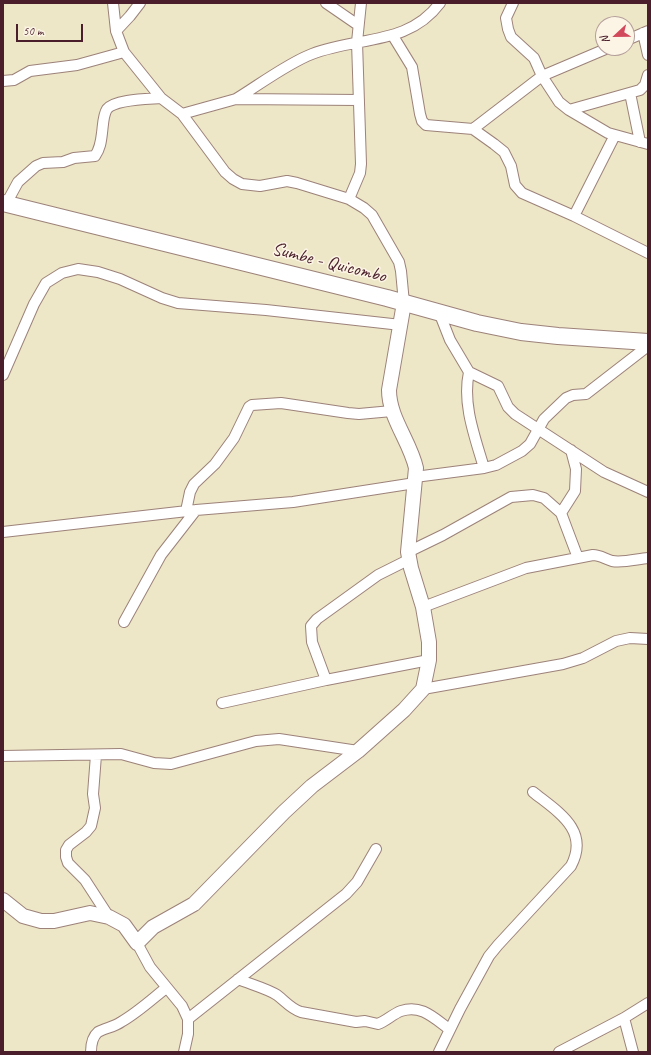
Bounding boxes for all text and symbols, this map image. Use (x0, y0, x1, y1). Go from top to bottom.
scale bar (18, 16, 85, 42)
north arrow (595, 16, 635, 56)
text: 50 m (23, 23, 43, 39)
text: N (597, 34, 613, 46)
street label: Sumbe - Quicombo (270, 238, 388, 288)

